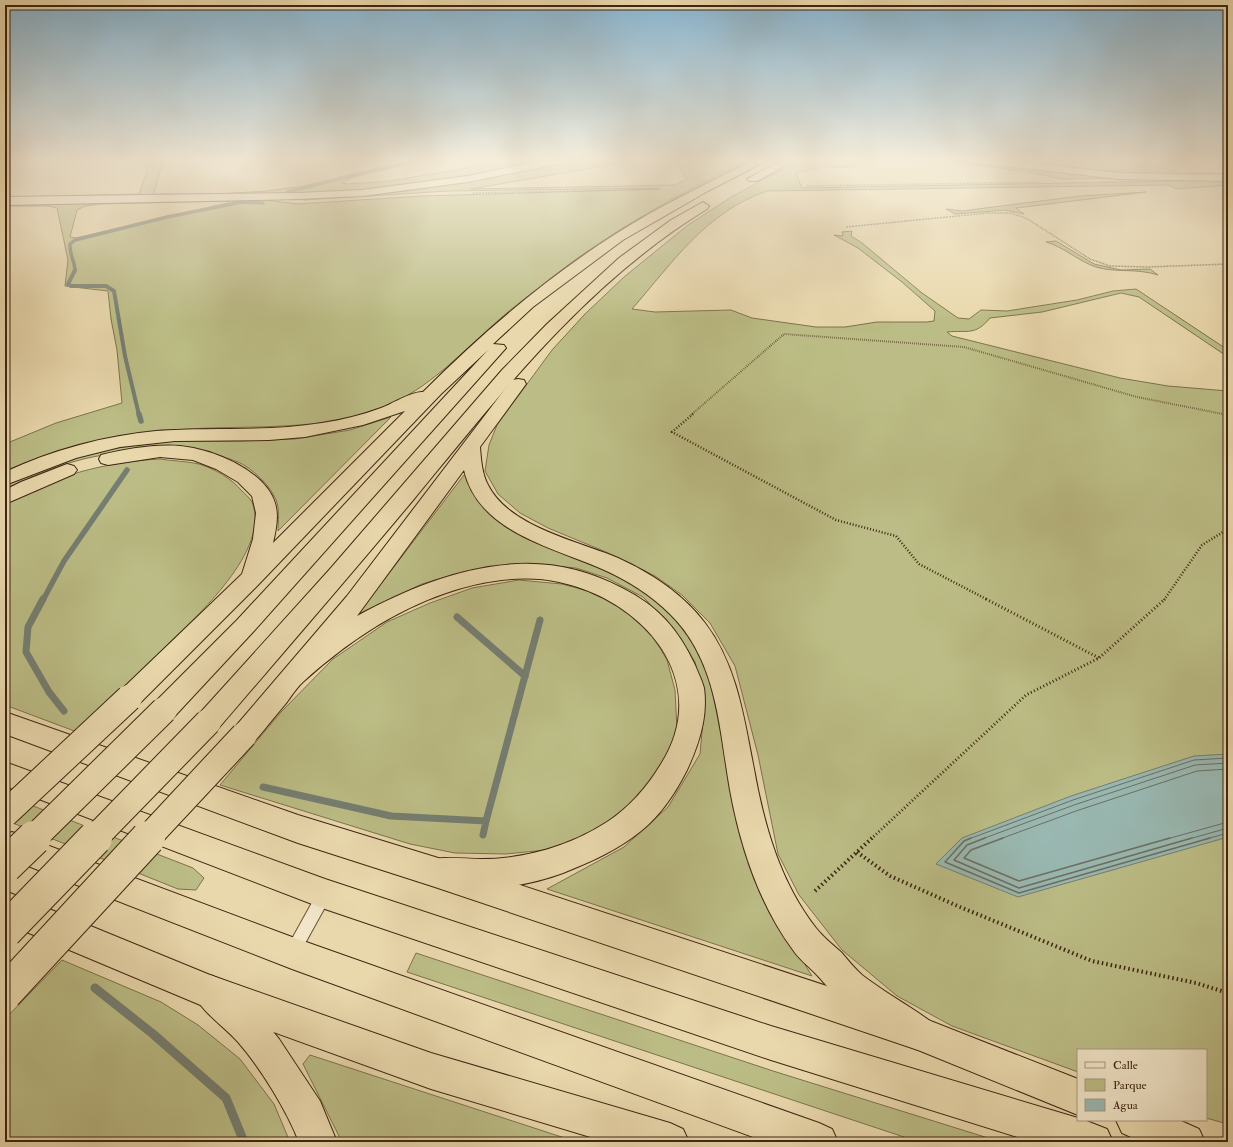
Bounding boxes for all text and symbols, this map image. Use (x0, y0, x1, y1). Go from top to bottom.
legend (1077, 1049, 1207, 1121)
text: Calle (1113, 1058, 1138, 1073)
text: Parque (1113, 1078, 1147, 1093)
text: Agua (1112, 1098, 1139, 1113)

